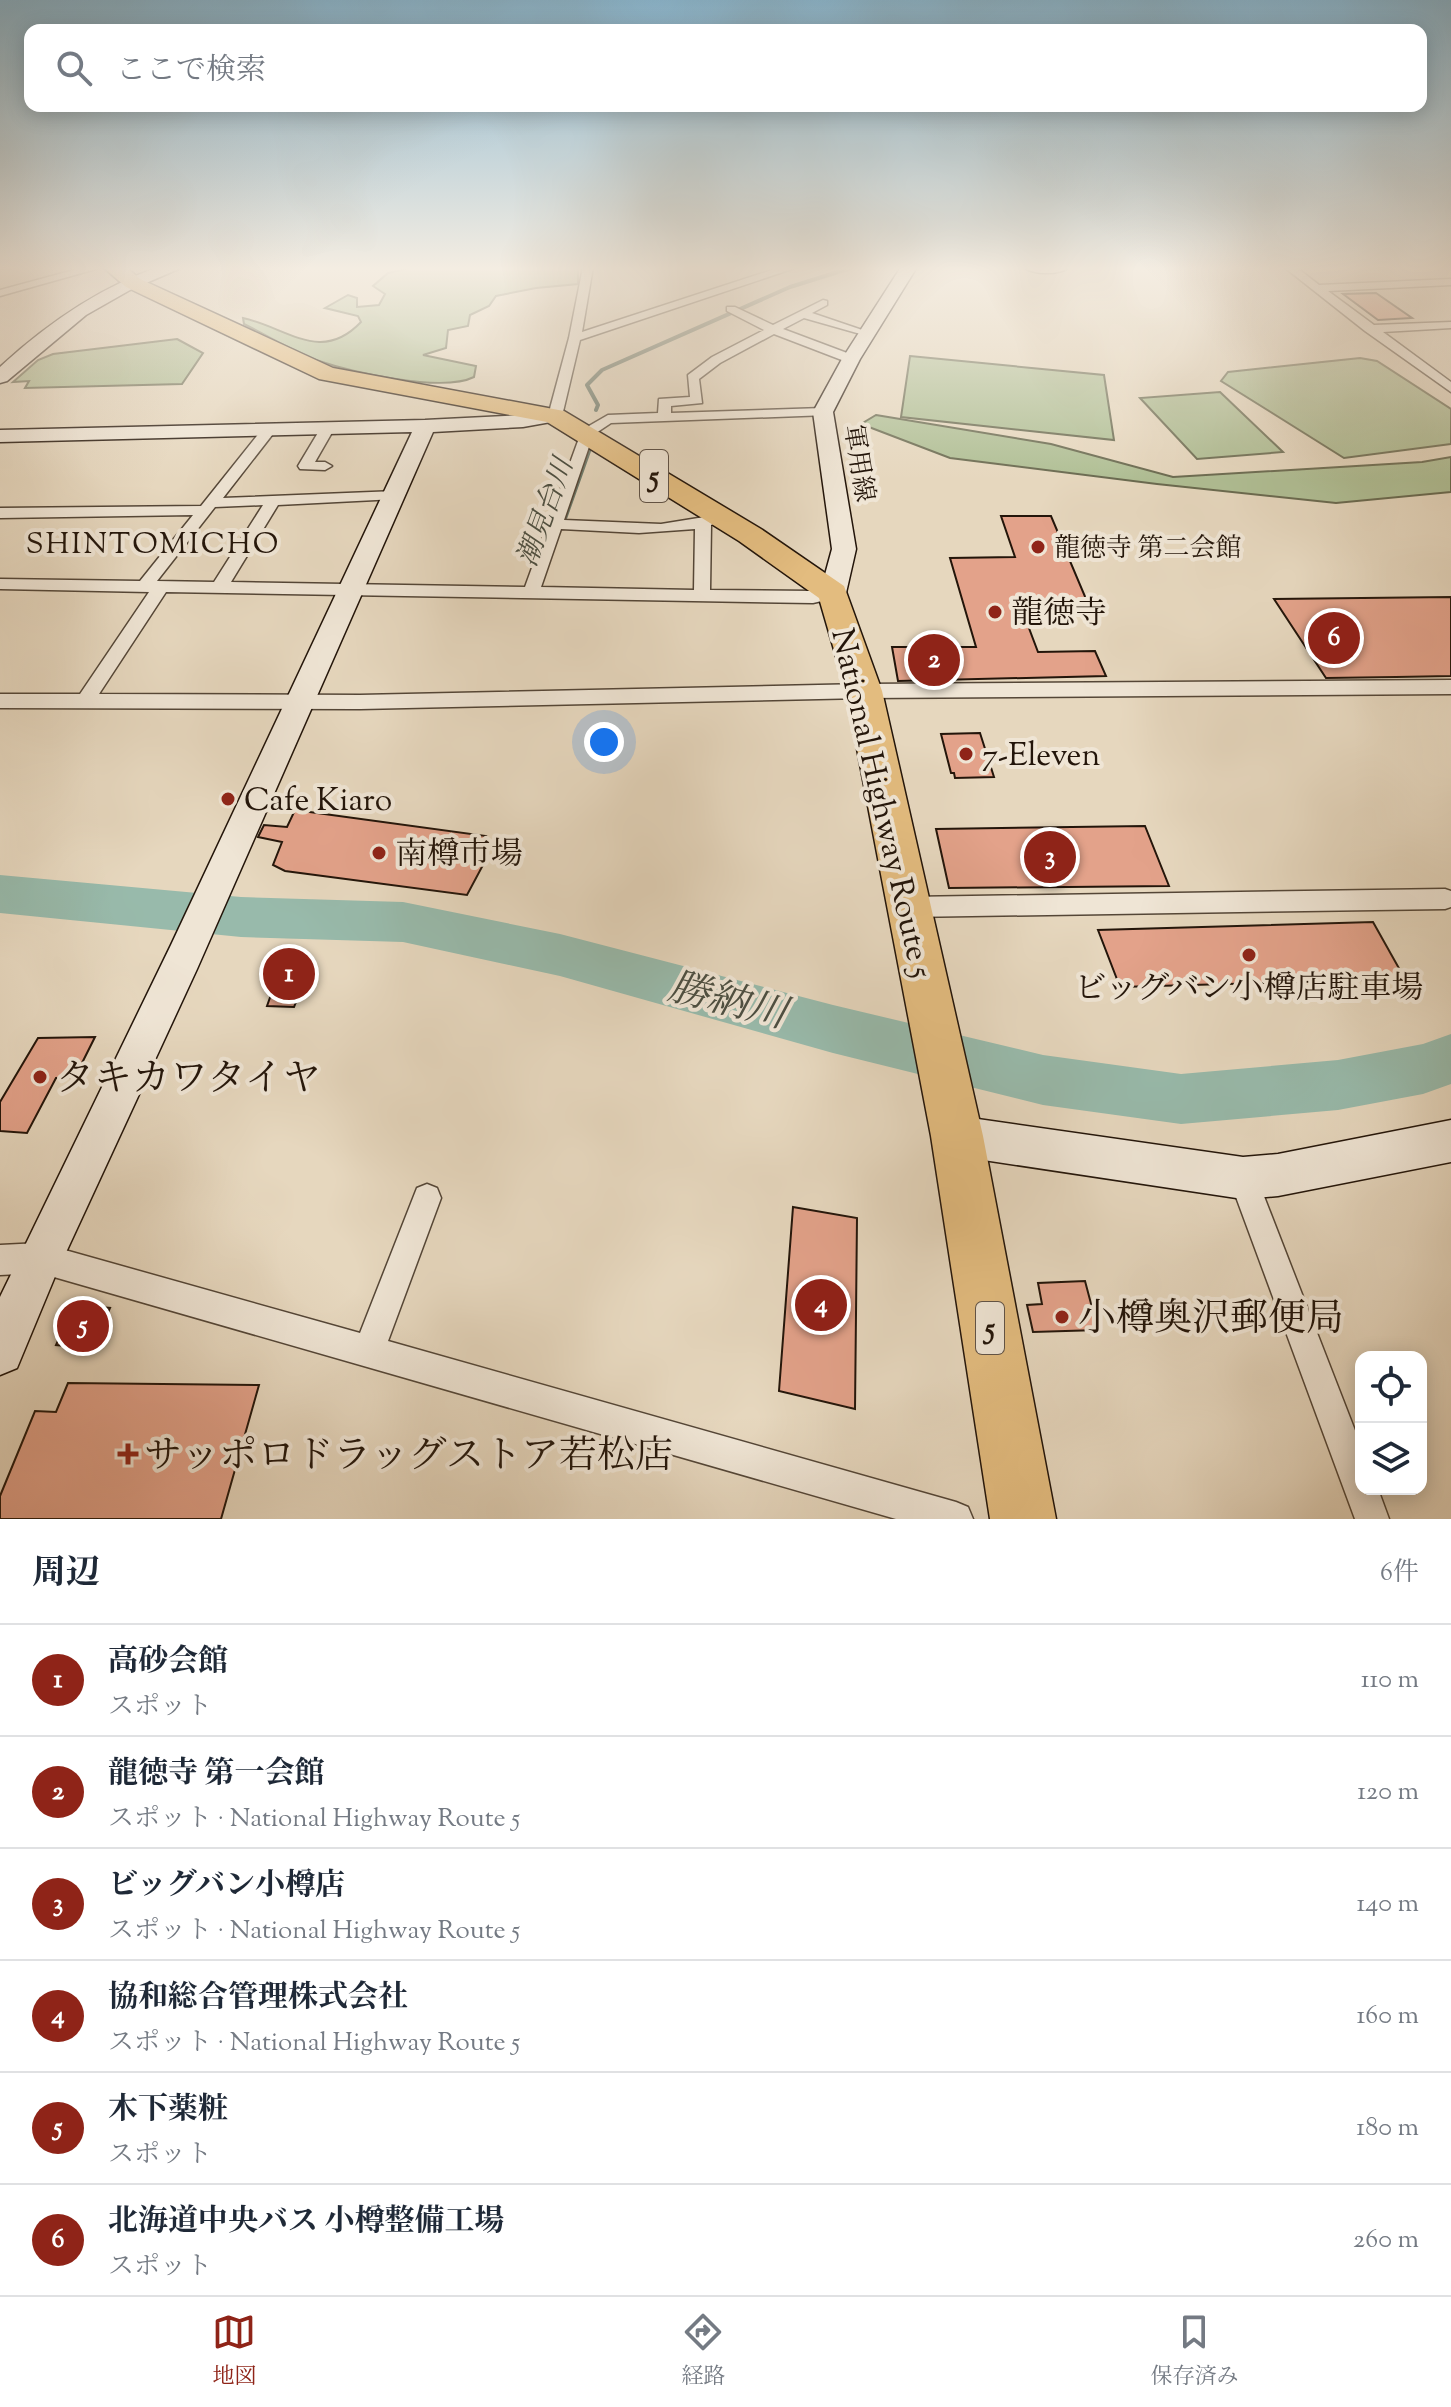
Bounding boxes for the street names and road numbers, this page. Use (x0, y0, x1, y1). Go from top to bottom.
street label: 軍用線 (833, 422, 882, 505)
road number: 5 (640, 450, 668, 502)
street label: National Highway Route 5 (817, 624, 943, 983)
road number: 5 (976, 1302, 1004, 1354)

